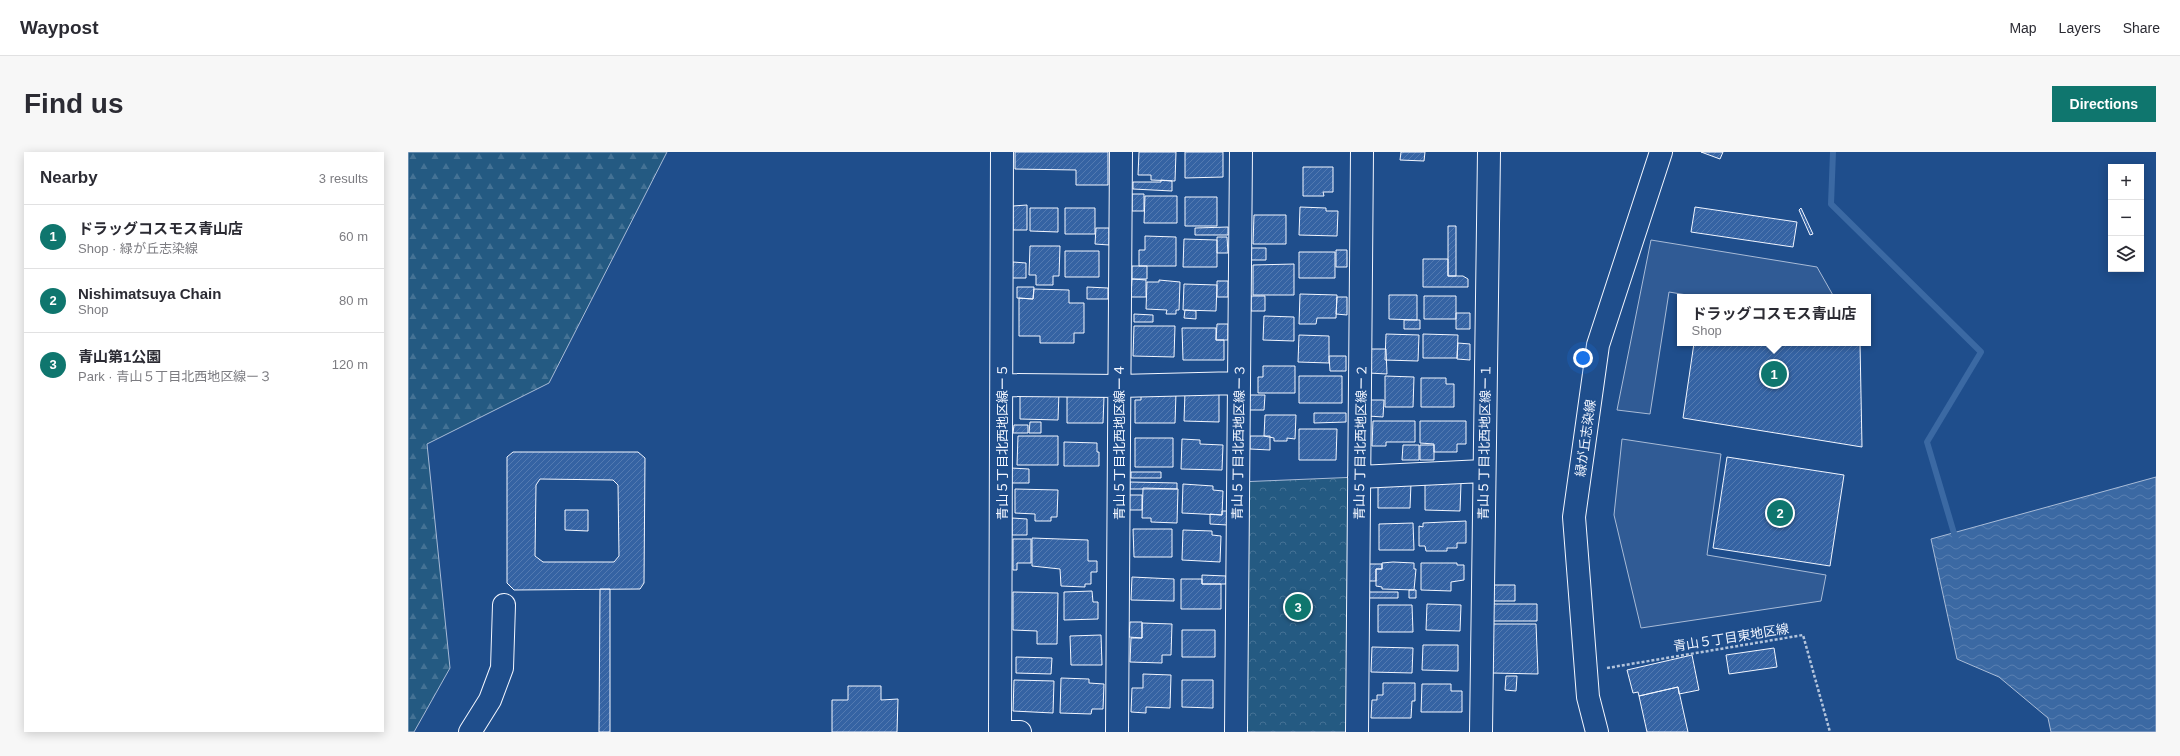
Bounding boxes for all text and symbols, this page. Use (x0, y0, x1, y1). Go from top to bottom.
text: Waypost (20, 17, 98, 38)
text: Map (2009, 20, 2037, 36)
text: Layers (2059, 20, 2101, 36)
text: Share (2123, 20, 2160, 36)
button: Directions (2052, 86, 2156, 122)
text: Find us (24, 88, 124, 119)
map controls (2108, 164, 2144, 272)
button: + (2108, 164, 2144, 200)
text: Nearby (40, 168, 98, 187)
text: 3 results (319, 171, 368, 186)
button: − (2108, 200, 2144, 236)
text: ドラッグコスモス青山店 (78, 220, 243, 237)
text: 1 (49, 229, 57, 244)
text: 60 m (339, 229, 368, 244)
button: layers (2108, 236, 2144, 272)
text: Shop · 緑が丘志染線 (78, 241, 198, 256)
text: Nishimatsuya Chain (78, 285, 221, 302)
text: 2 (49, 293, 57, 308)
text: 80 m (339, 293, 368, 308)
popup (1677, 294, 1871, 346)
text: Shop (78, 302, 108, 317)
text: ドラッグコスモス青山店 (1691, 305, 1857, 322)
text: Shop (1691, 323, 1722, 338)
text: 青山第1公園 (78, 348, 161, 365)
your location (1573, 348, 1593, 368)
text: 3 (49, 357, 57, 372)
text: 120 m (332, 357, 368, 372)
pin: 1 (1761, 359, 1787, 389)
street label: 青山５丁目北西地区線ー５ (995, 364, 1010, 520)
street label: 青山５丁目北西地区線ー４ (1112, 364, 1127, 520)
street label: 青山５丁目北西地区線ー３ (1230, 364, 1247, 520)
street label: 青山５丁目北西地区線ー２ (1352, 364, 1369, 520)
street label: 青山５丁目北西地区線ー１ (1476, 364, 1493, 520)
text: Park · 青山５丁目北西地区線ー３ (78, 369, 272, 384)
street label: 緑が丘志染線 (1573, 398, 1598, 478)
pin: 2 (1767, 498, 1793, 528)
pin: 3 (1285, 592, 1311, 622)
street label: 青山５丁目東地区線 (1672, 621, 1790, 654)

